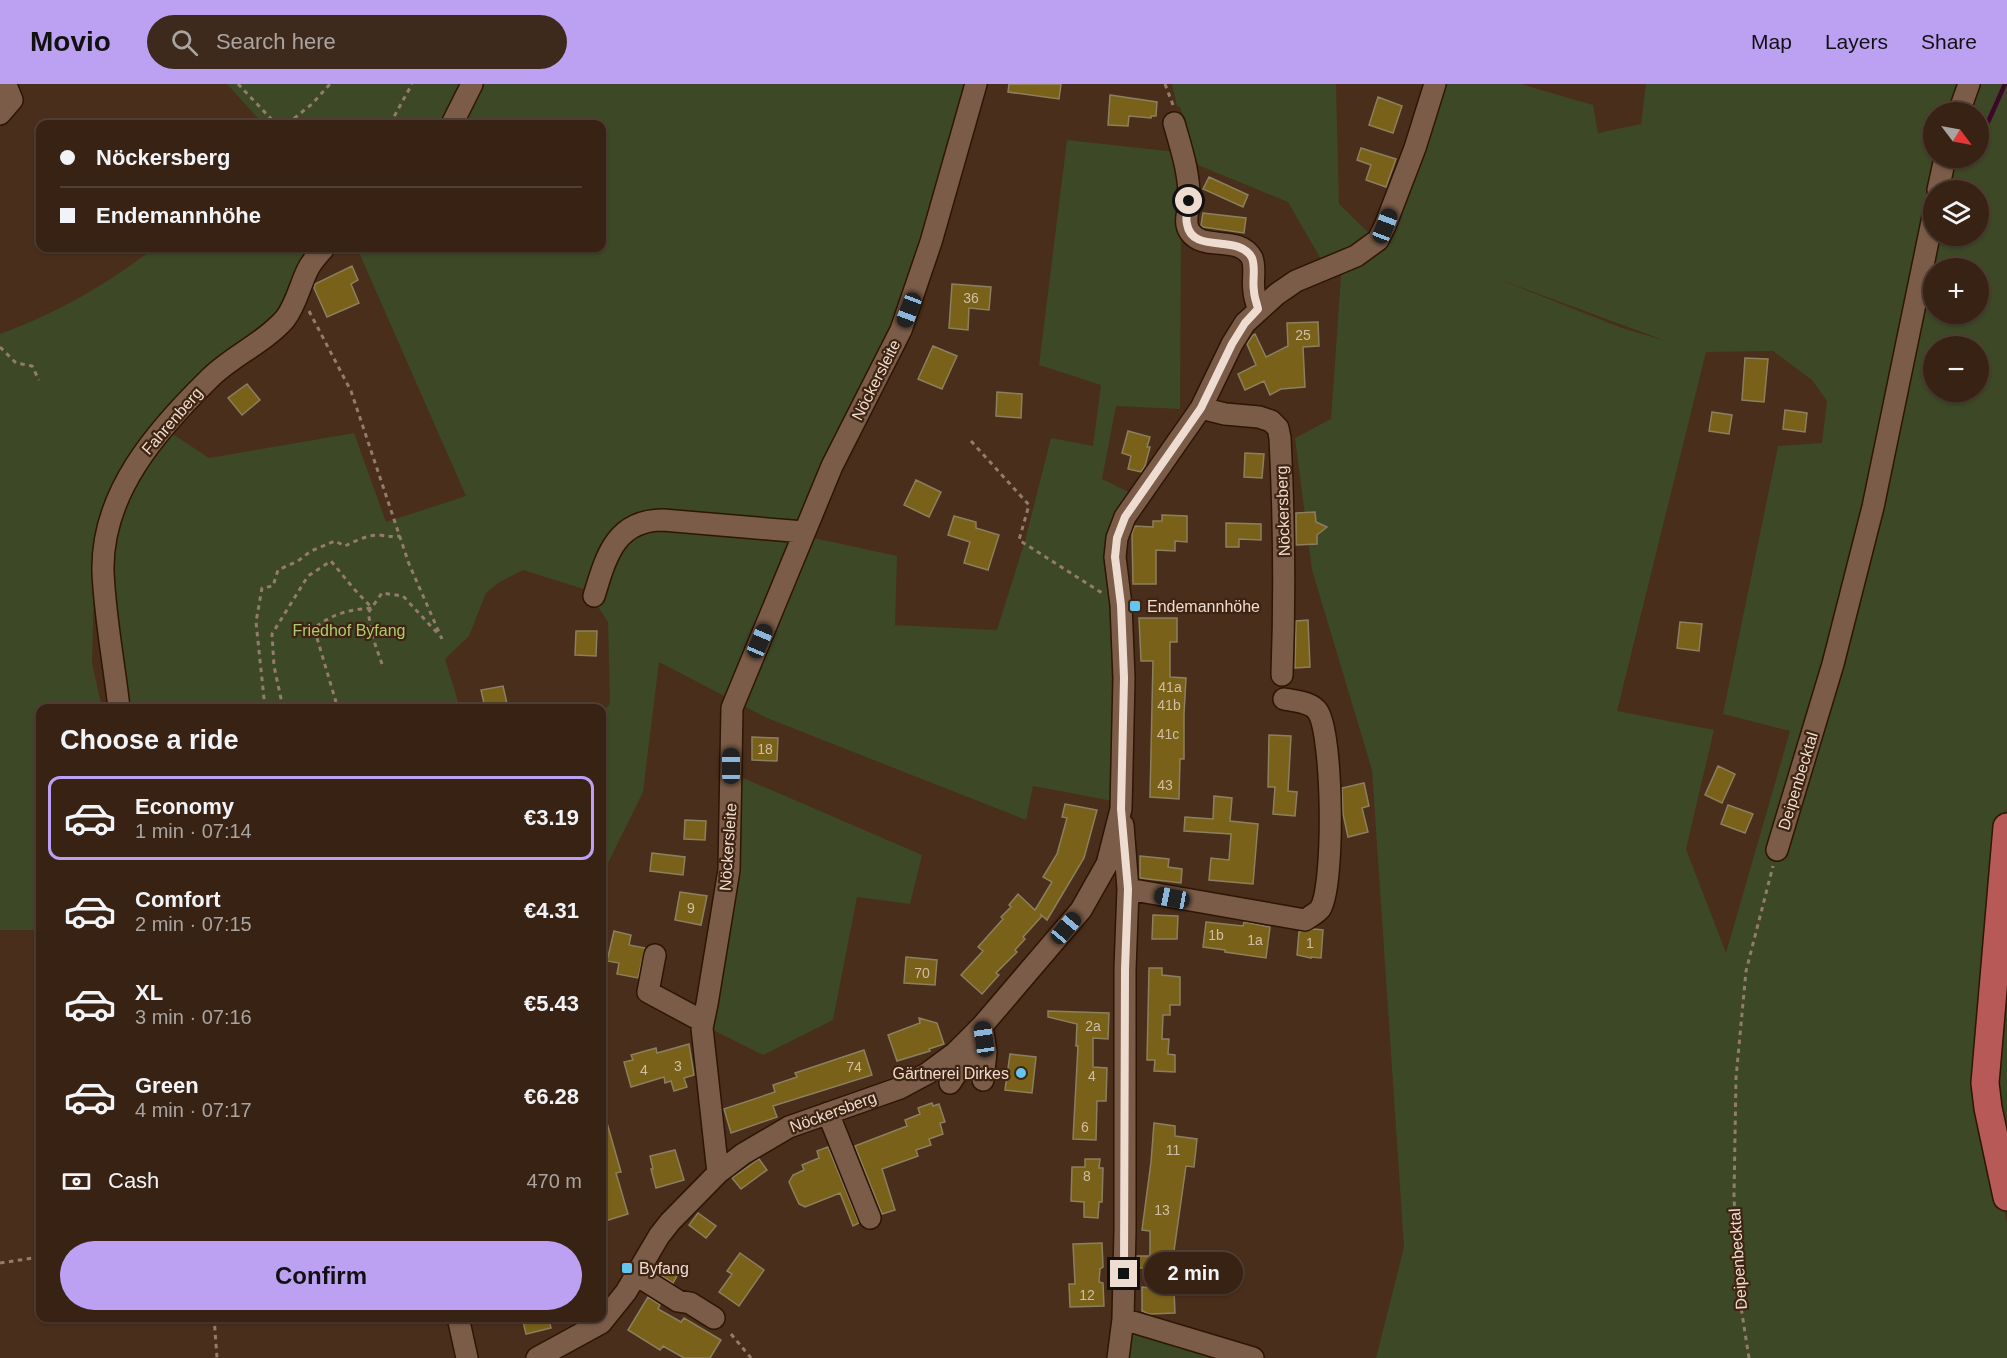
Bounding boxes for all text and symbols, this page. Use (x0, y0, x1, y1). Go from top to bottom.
search box (147, 15, 567, 69)
text: Movio (30, 26, 111, 57)
icon: search (168, 26, 201, 59)
text: Search here (216, 29, 336, 54)
text: Map (1751, 30, 1792, 53)
text: Layers (1825, 30, 1888, 53)
text: Share (1921, 30, 1977, 53)
north arrow (1923, 102, 1989, 168)
map controls (1923, 102, 1989, 402)
text: Nöckersberg (96, 145, 231, 170)
button: layers (1923, 180, 1989, 246)
route start (1175, 187, 1202, 214)
text: Endemannhöhe (96, 203, 261, 228)
car (1370, 206, 1400, 246)
button: + (1923, 258, 1989, 324)
car (894, 290, 924, 330)
house number: 36 (963, 290, 979, 306)
house number: 25 (1295, 327, 1311, 343)
button: − (1923, 336, 1989, 402)
street label: Nöckersleite (848, 337, 904, 423)
street label: Fahrenberg (138, 384, 206, 458)
street label: Nöckersberg (1273, 465, 1293, 557)
place label: Endemannhöhe (1147, 598, 1260, 615)
marker: Endemannhöhe (1128, 599, 1142, 613)
car (745, 621, 775, 661)
park label: Friedhof Byfang (293, 622, 405, 639)
house number: 41a (1158, 679, 1182, 695)
house number: 41b (1157, 697, 1181, 713)
text: Choose a ride (60, 725, 239, 755)
house number: 41c (1157, 726, 1179, 742)
street label: Deipenbecktal (1775, 730, 1821, 832)
house number: 18 (757, 741, 773, 757)
car (722, 748, 740, 784)
house number: 43 (1157, 777, 1173, 793)
icon: car (63, 791, 117, 845)
text: Economy (135, 794, 234, 819)
street label: Nöckersleite (716, 802, 740, 892)
text: €3.19 (524, 805, 579, 830)
text: 1 min · 07:14 (135, 820, 252, 842)
icon: car (63, 884, 117, 938)
car (1153, 886, 1191, 910)
text: Comfort (135, 887, 221, 912)
text: €4.31 (524, 898, 579, 923)
house number: 9 (687, 900, 695, 916)
car (1048, 908, 1084, 948)
text: 2 min · 07:15 (135, 913, 252, 935)
house number: 1b (1208, 927, 1224, 943)
house number: 1a (1247, 932, 1263, 948)
house number: 1 (1306, 935, 1314, 951)
house number: 70 (914, 965, 930, 981)
icon: car (63, 977, 117, 1031)
text: XL (135, 980, 163, 1005)
text: €5.43 (524, 991, 579, 1016)
text: 3 min · 07:16 (135, 1006, 252, 1028)
house number: 2a (1085, 1018, 1101, 1034)
car (973, 1020, 995, 1058)
house number: 3 (674, 1058, 682, 1074)
house number: 74 (846, 1059, 862, 1075)
house number: 4 (640, 1062, 648, 1078)
place label: Gärtnerei Dirkes (893, 1065, 1009, 1082)
marker: Gärtnerei Dirkes (1014, 1066, 1028, 1080)
house number: 4 (1088, 1068, 1096, 1084)
icon: car (63, 1070, 117, 1124)
text: Green (135, 1073, 199, 1098)
text: €6.28 (524, 1084, 579, 1109)
street label: Nöckersberg (787, 1089, 879, 1135)
text: 4 min · 07:17 (135, 1099, 252, 1121)
house number: 6 (1081, 1119, 1089, 1135)
house number: 11 (1166, 1142, 1180, 1158)
icon: cash (60, 1165, 93, 1198)
text: Cash (108, 1168, 159, 1193)
house number: 8 (1083, 1168, 1091, 1184)
text: 470 m (526, 1170, 582, 1192)
house number: 13 (1154, 1202, 1170, 1218)
street label: Deipenbecktal (1726, 1208, 1750, 1310)
button: Confirm (60, 1241, 582, 1310)
callout: 2 min (1145, 1253, 1244, 1295)
place label: Byfang (639, 1260, 689, 1277)
route end (1110, 1260, 1137, 1287)
marker: Byfang (620, 1261, 634, 1275)
text: 2 min (1167, 1262, 1220, 1284)
house number: 12 (1079, 1287, 1095, 1303)

